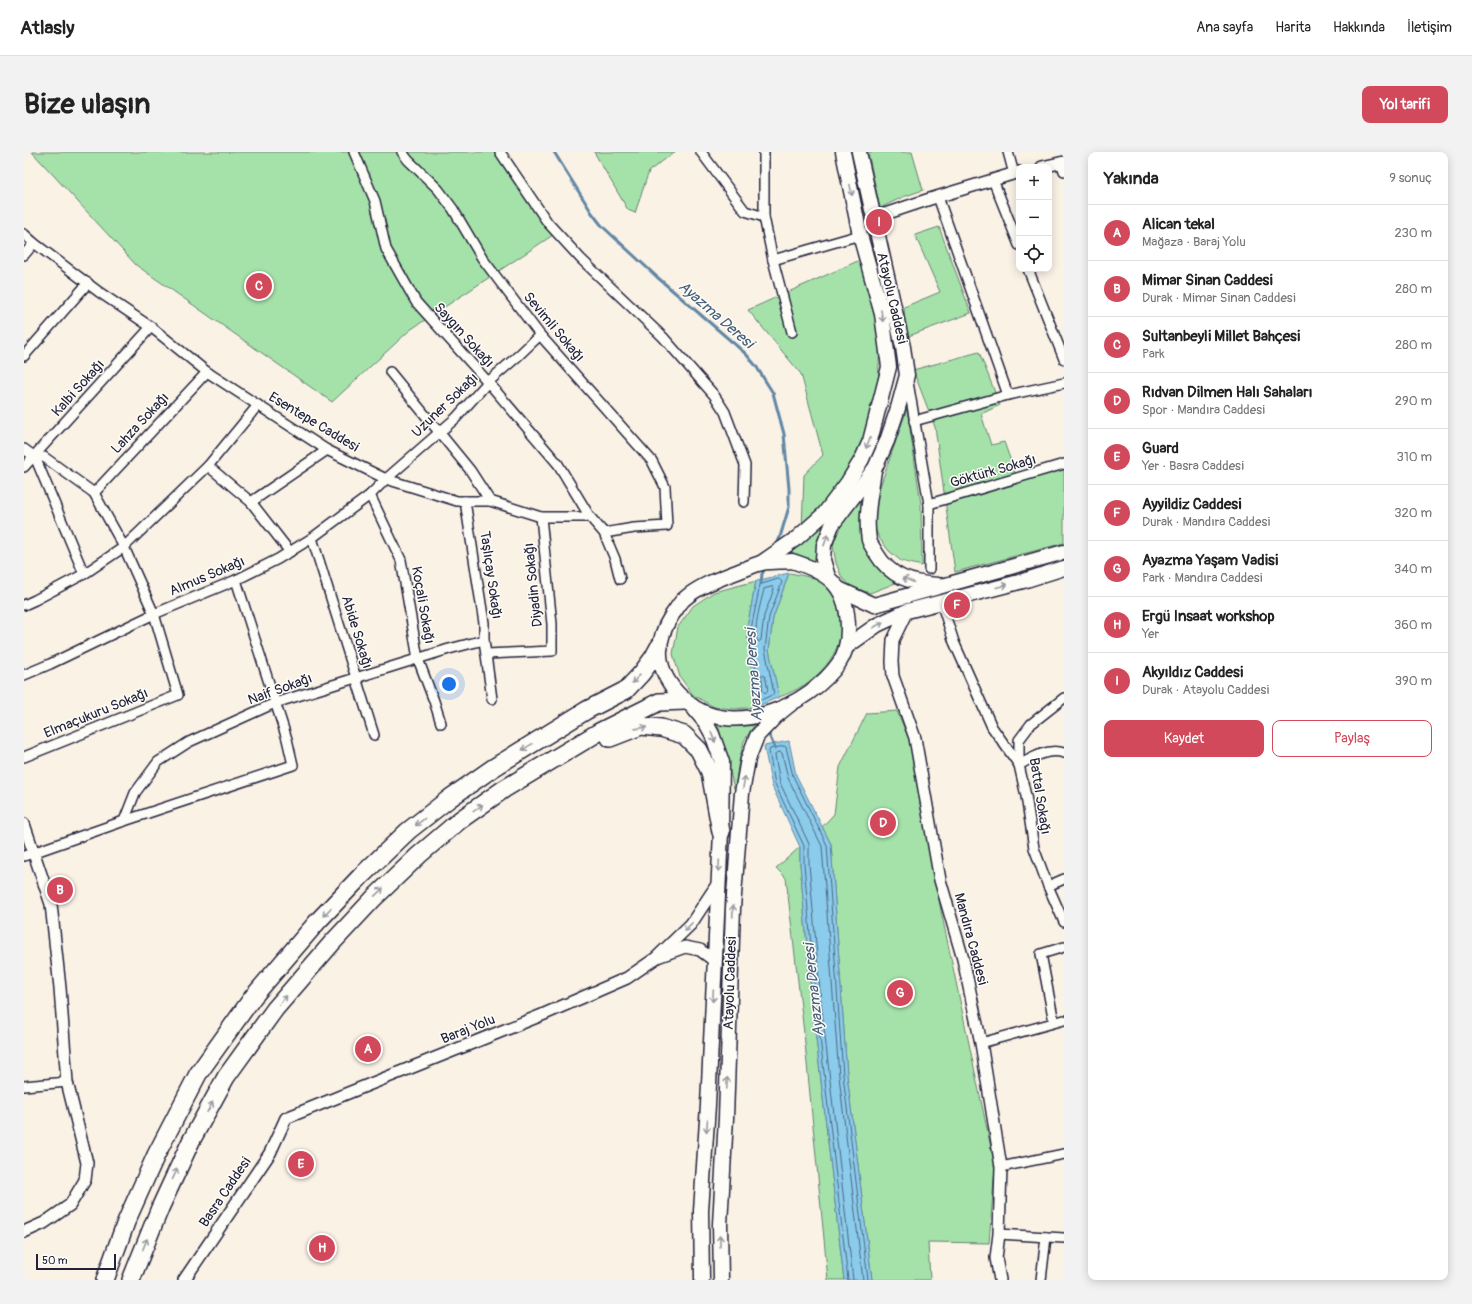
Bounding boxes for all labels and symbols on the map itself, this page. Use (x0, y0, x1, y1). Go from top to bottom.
one-way arrow (847, 183, 855, 196)
pin: I (866, 207, 892, 237)
street label: Atayolu Caddesi (873, 251, 911, 345)
pin: C (246, 271, 272, 301)
water label: Ayazma Deresi (675, 277, 759, 354)
street label: Sevimli Sokağı (520, 289, 588, 365)
street label: Saygın Sokağı (430, 299, 498, 371)
one-way arrow (878, 310, 886, 323)
street label: Kalbi Sokağı (48, 356, 108, 420)
street label: Uzuner Sokağı (408, 369, 482, 441)
street label: Esentepe Caddesi (266, 388, 362, 456)
street label: Lahza Sokağı (108, 389, 172, 457)
one-way arrow (864, 437, 872, 449)
street label: Göktürk Sokağı (948, 451, 1038, 491)
street label: Taşlıçay Sokağı (476, 530, 506, 620)
one-way arrow (823, 534, 831, 546)
street label: Diyadin Sokağı (520, 542, 546, 628)
street label: Almus Sokağı (167, 552, 247, 600)
street label: Koçali Sokağı (408, 565, 438, 645)
one-way arrow (903, 576, 915, 583)
one-way arrow (995, 582, 1008, 589)
pin: F (944, 590, 970, 620)
street label: Abide Sokağı (338, 594, 376, 670)
one-way arrow (872, 620, 884, 628)
water label: Ayazma Deresi (741, 625, 767, 722)
street label: Naif Sokağı (246, 670, 314, 708)
your location (439, 674, 459, 694)
one-way arrow (631, 674, 641, 684)
street label: Elmaçukuru Sokağı (41, 684, 151, 742)
one-way arrow (634, 724, 647, 732)
one-way arrow (709, 731, 717, 743)
one-way arrow (521, 743, 532, 751)
street label: Battal Sokağı (1026, 756, 1054, 836)
one-way arrow (741, 776, 749, 789)
one-way arrow (472, 804, 483, 812)
pin: D (870, 808, 896, 838)
one-way arrow (415, 817, 426, 826)
one-way arrow (715, 859, 723, 872)
pin: B (47, 875, 73, 905)
one-way arrow (374, 888, 384, 897)
street label: Mandıra Caddesi (951, 891, 991, 987)
one-way arrow (729, 905, 736, 918)
one-way arrow (322, 907, 332, 917)
one-way arrow (683, 922, 693, 932)
street label: Atayolu Caddesi (720, 936, 740, 1030)
water label: Ayazma Deresi (799, 940, 828, 1037)
pin: G (887, 978, 913, 1008)
one-way arrow (710, 989, 717, 1002)
one-way arrow (279, 994, 288, 1005)
street label: Baraj Yolu (438, 1010, 498, 1048)
pin: A (355, 1034, 381, 1064)
one-way arrow (723, 1077, 731, 1090)
one-way arrow (206, 1101, 214, 1113)
one-way arrow (703, 1119, 710, 1132)
pin: E (288, 1149, 314, 1179)
street label: Basra Caddesi (195, 1154, 255, 1230)
one-way arrow (172, 1169, 179, 1181)
pin: H (309, 1233, 335, 1263)
one-way arrow (716, 1235, 724, 1248)
one-way arrow (142, 1238, 149, 1250)
scale bar (36, 1252, 116, 1271)

